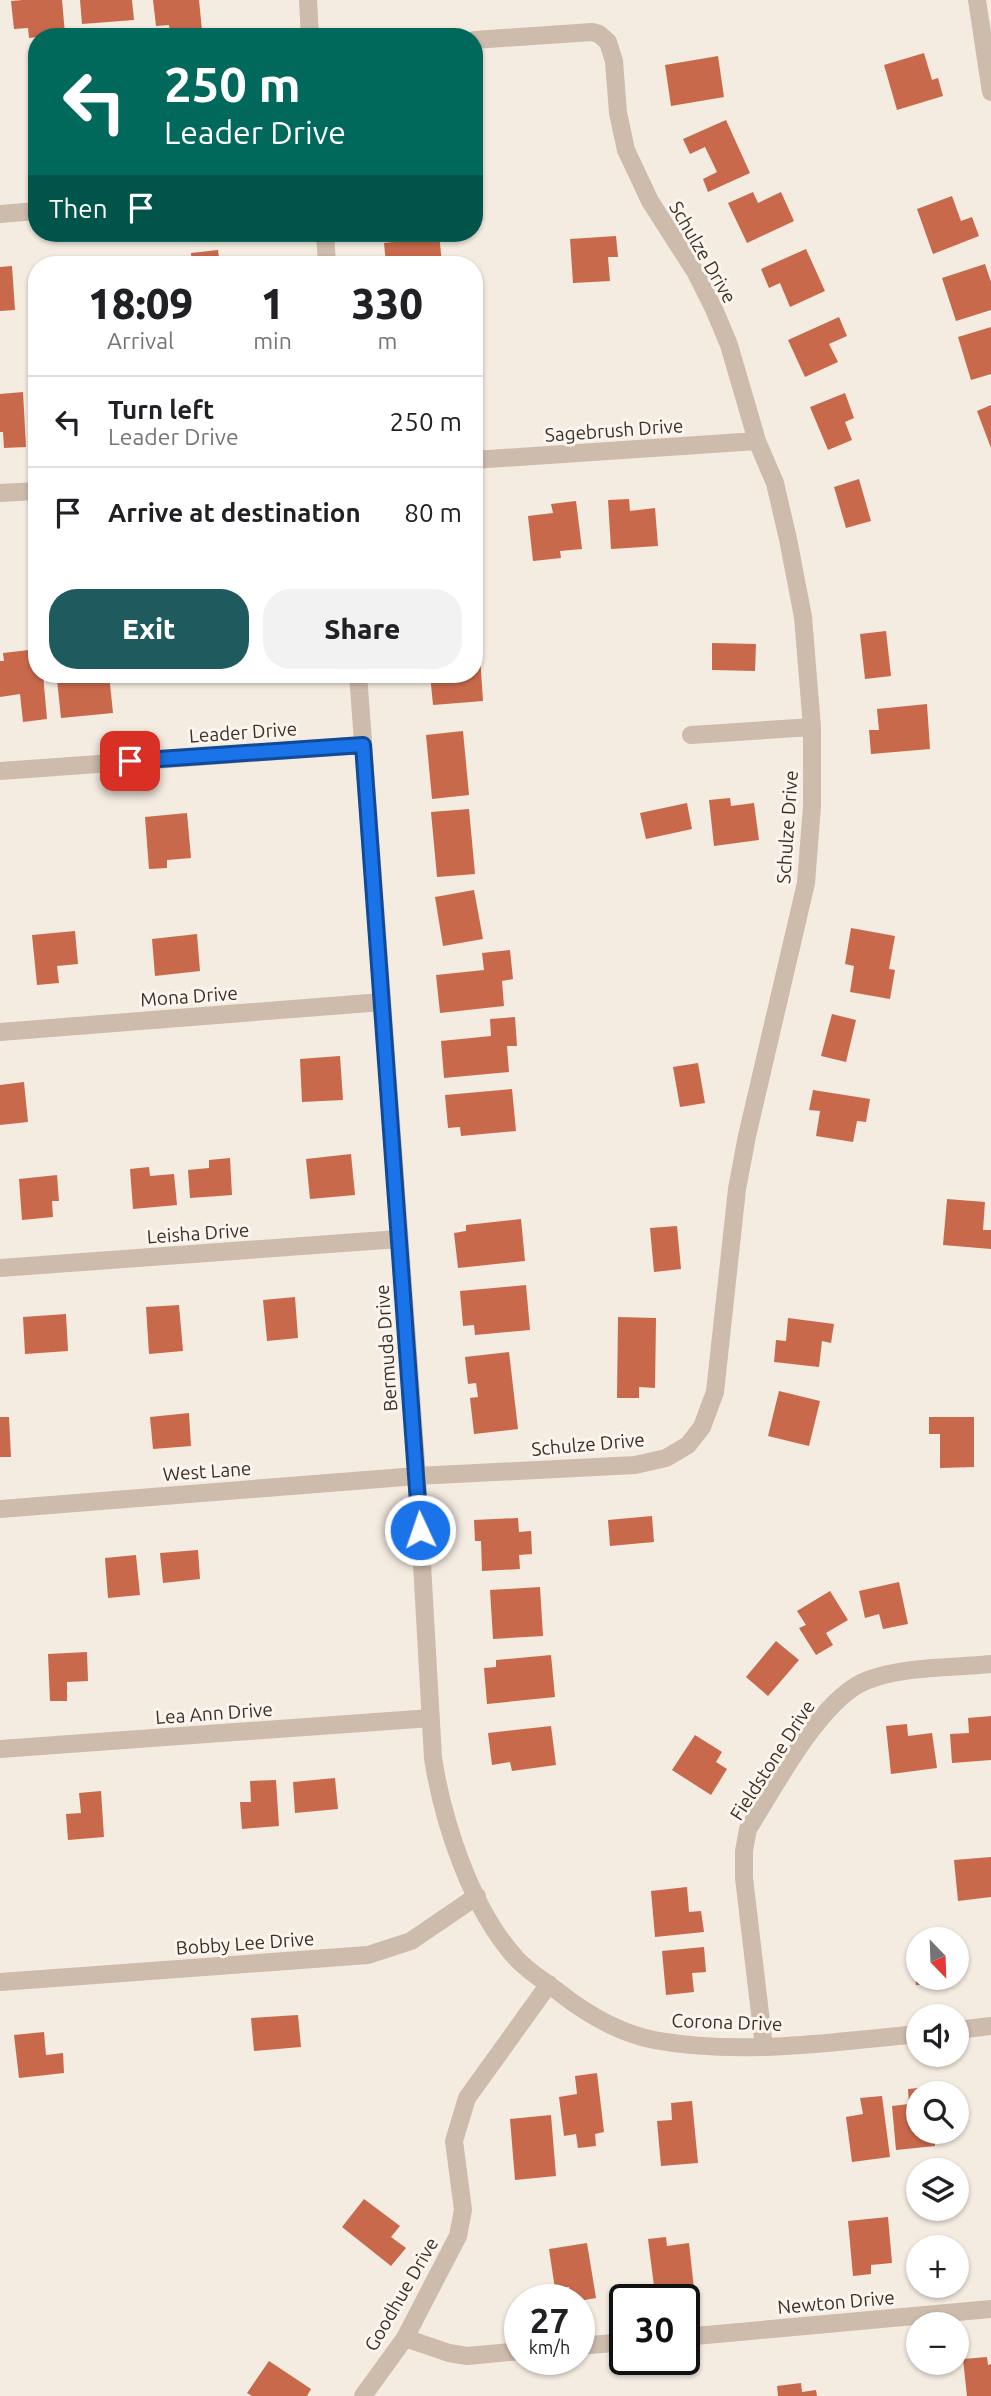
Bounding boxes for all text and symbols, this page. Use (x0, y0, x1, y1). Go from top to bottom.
icon: left (49, 56, 140, 147)
text: 250 m (164, 56, 301, 111)
text: Leader Drive (164, 114, 346, 150)
icon: arrive (122, 189, 160, 227)
text: Then (49, 194, 108, 223)
street label: Schulze Drive (665, 197, 741, 307)
text: 18:09 (88, 280, 193, 327)
text: 1 (261, 280, 284, 327)
text: 330 (352, 280, 423, 327)
text: Arrival (107, 328, 174, 353)
text: min (253, 328, 292, 353)
text: m (377, 328, 397, 353)
text: Turn left (108, 395, 214, 424)
icon: left (49, 403, 87, 441)
text: 250 m (390, 407, 462, 436)
street label: Sagebrush Drive (544, 414, 684, 446)
text: Leader Drive (108, 424, 239, 449)
icon: arrive (49, 494, 87, 532)
text: Arrive at destination (108, 498, 361, 527)
text: 80 m (404, 498, 462, 527)
button: Exit (49, 589, 249, 669)
button: Share (263, 589, 462, 669)
street label: Leader Drive (188, 717, 298, 747)
pin (100, 731, 160, 791)
icon: arrive (111, 742, 149, 780)
street label: Schulze Drive (772, 769, 802, 885)
street label: Mona Drive (140, 982, 238, 1010)
street label: Leisha Drive (146, 1218, 250, 1248)
street label: Bermuda Drive (371, 1284, 401, 1412)
street label: Schulze Drive (530, 1428, 646, 1460)
street label: West Lane (162, 1457, 252, 1485)
position arrow (383, 1493, 457, 1567)
street label: Fieldstone Drive (725, 1696, 819, 1824)
street label: Lea Ann Drive (155, 1698, 273, 1728)
street label: Bobby Lee Drive (175, 1927, 315, 1959)
north arrow (906, 1927, 970, 1990)
map controls (906, 1927, 969, 2375)
button: sound (906, 2004, 969, 2067)
street label: Corona Drive (671, 2009, 783, 2035)
button: search (906, 2081, 969, 2144)
button: layers (906, 2158, 969, 2221)
street label: Goodhue Drive (360, 2233, 442, 2355)
button: + (906, 2235, 969, 2298)
speed limit sign: 30 (609, 2284, 700, 2375)
street label: Newton Drive (777, 2286, 895, 2318)
text: 27 (530, 2300, 569, 2340)
button: − (906, 2312, 969, 2375)
text: km/h (529, 2337, 570, 2357)

